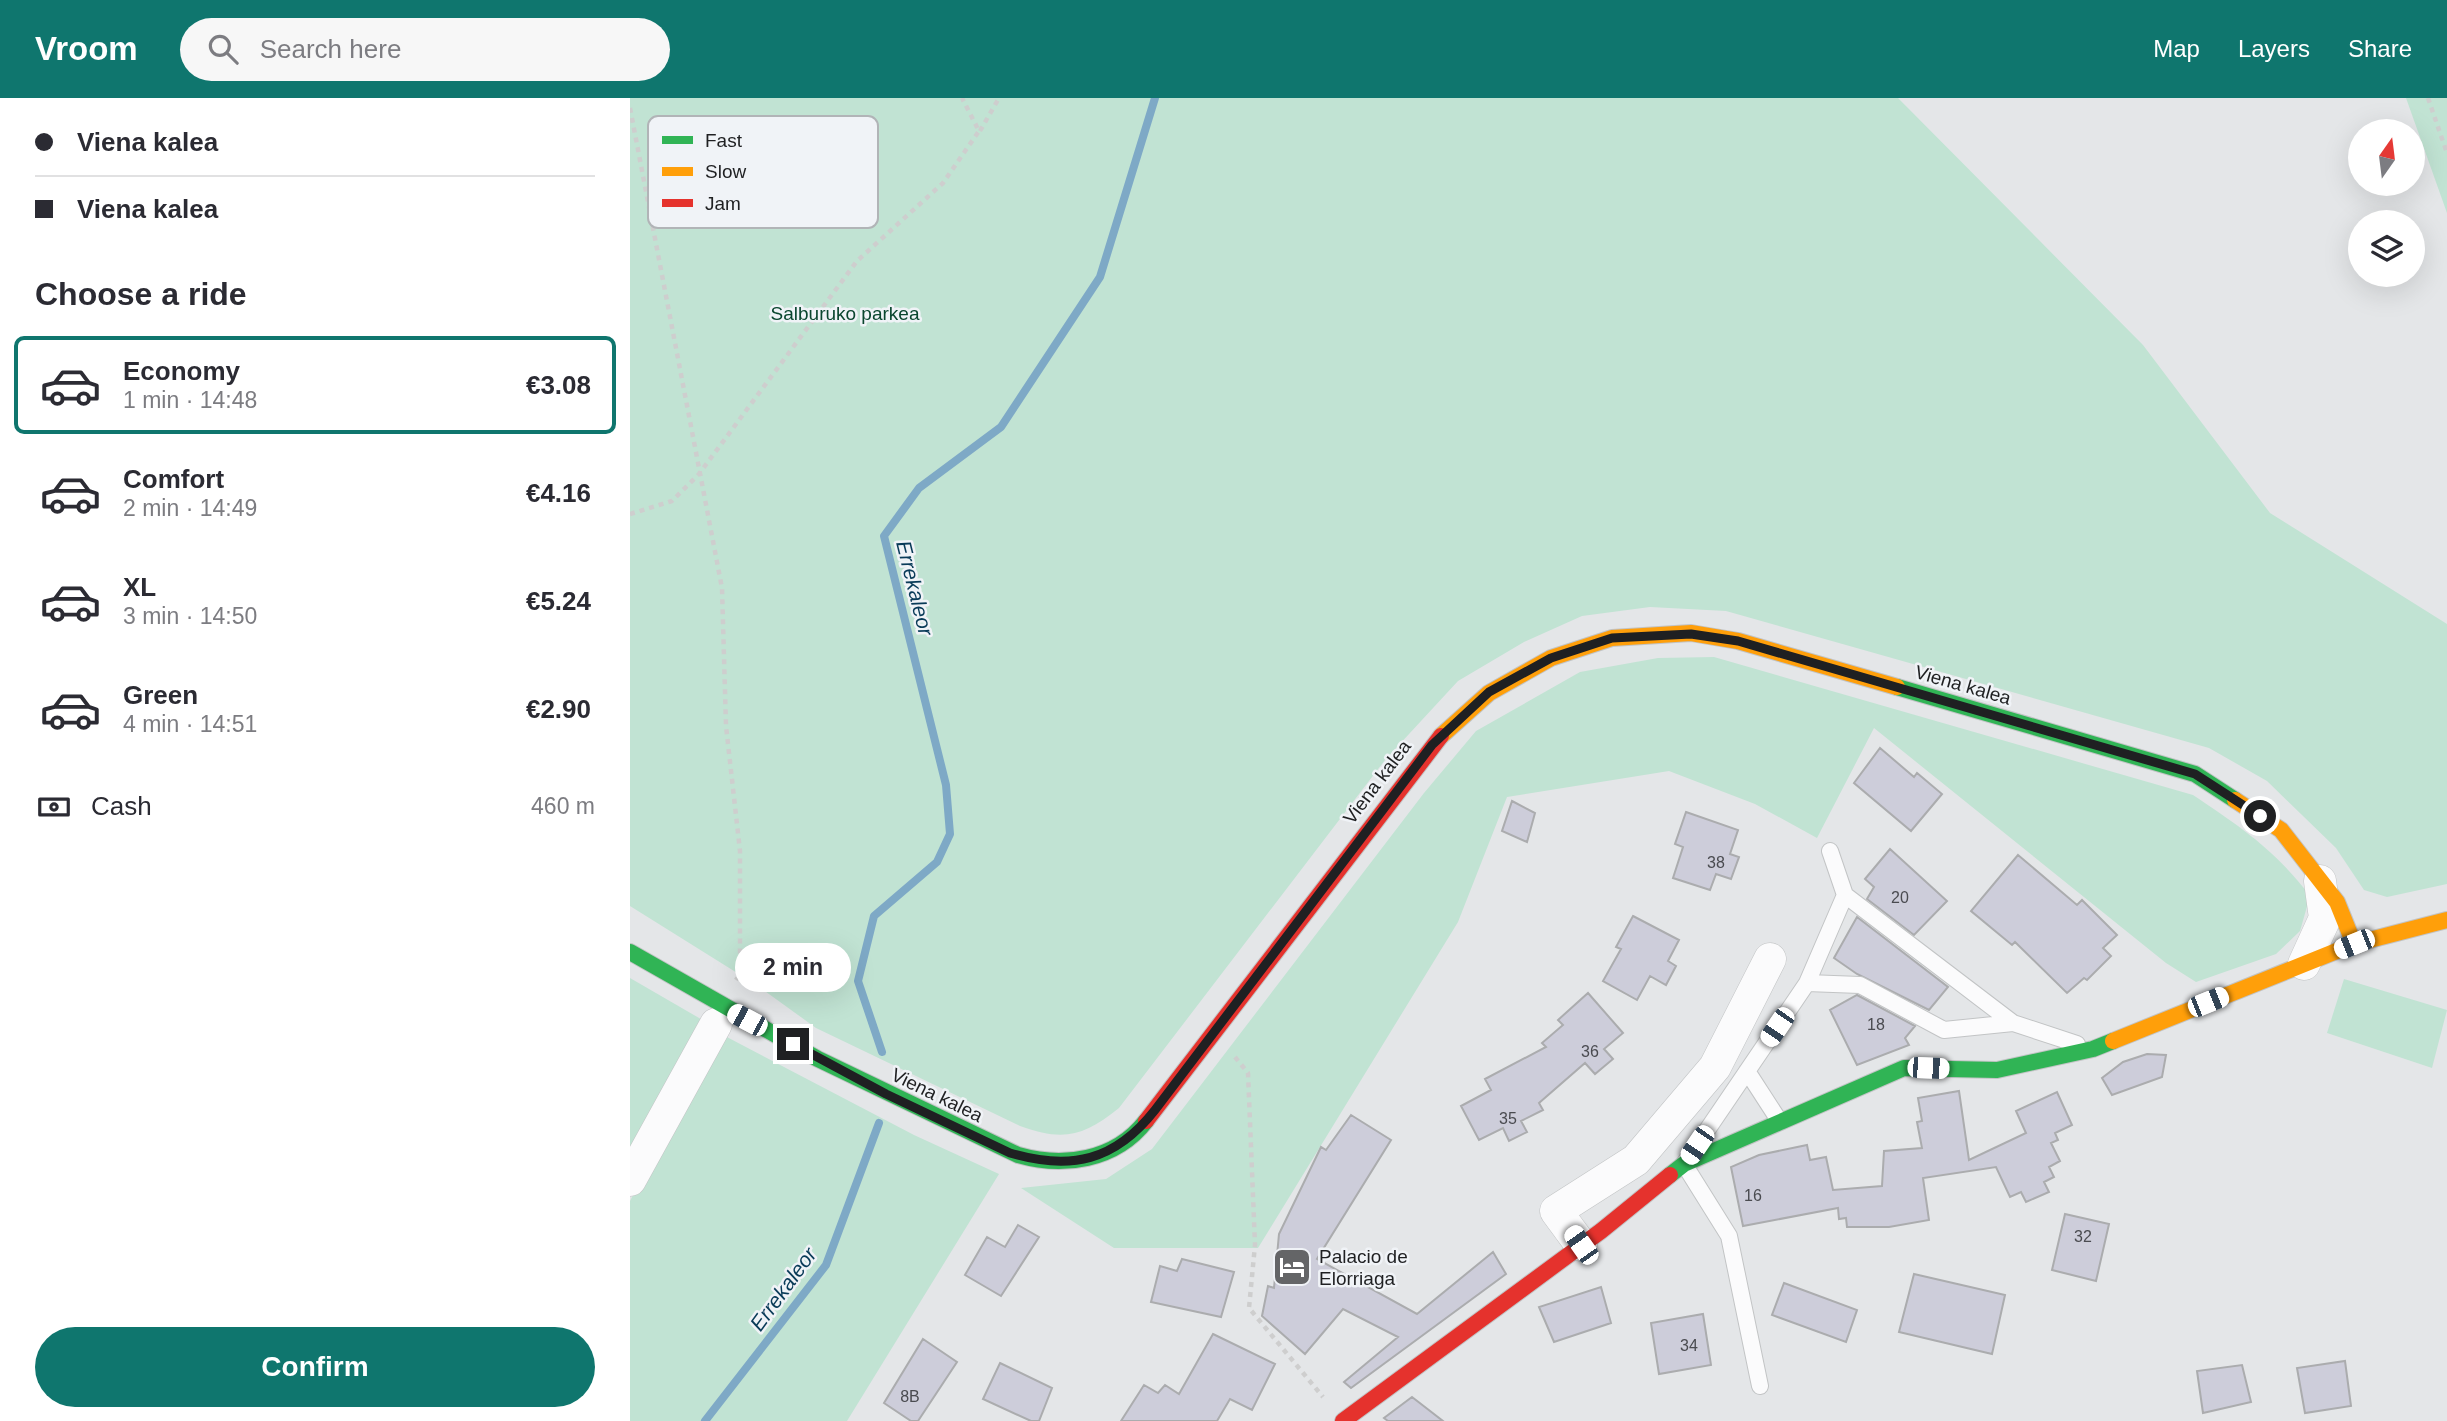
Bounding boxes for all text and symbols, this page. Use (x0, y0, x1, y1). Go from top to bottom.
search box (180, 18, 670, 81)
text: Vroom (35, 30, 138, 67)
icon: search (204, 30, 242, 68)
text: Search here (260, 34, 401, 64)
text: Map (2153, 35, 2200, 62)
text: Layers (2238, 35, 2310, 62)
text: Share (2348, 35, 2412, 62)
legend (648, 116, 878, 228)
north arrow (2348, 119, 2426, 196)
map controls (2348, 119, 2425, 287)
text: Viena kalea (77, 127, 218, 157)
text: Fast (705, 130, 743, 151)
text: Slow (705, 161, 746, 182)
text: Jam (705, 193, 741, 214)
text: Viena kalea (77, 194, 218, 224)
button: layers (2348, 210, 2425, 287)
text: Choose a ride (35, 276, 247, 312)
park label: Salburuko parkea (771, 303, 920, 324)
icon: car (39, 354, 102, 417)
text: Economy (123, 356, 240, 386)
text: €3.08 (526, 370, 591, 400)
text: 1 min · 14:48 (123, 387, 257, 413)
icon: car (39, 462, 102, 525)
text: Comfort (123, 464, 224, 494)
text: €4.16 (526, 478, 591, 508)
text: 2 min · 14:49 (123, 495, 257, 521)
water label: Errekaleor (892, 538, 938, 639)
icon: car (39, 570, 102, 633)
text: XL (123, 572, 156, 602)
text: €5.24 (526, 586, 591, 616)
text: 3 min · 14:50 (123, 603, 257, 629)
street label: Viena kalea (1913, 661, 2014, 709)
icon: car (39, 678, 102, 741)
text: Green (123, 680, 198, 710)
text: €2.90 (526, 694, 591, 724)
text: 4 min · 14:51 (123, 711, 257, 737)
street label: Viena kalea (1339, 736, 1415, 828)
icon: cash (35, 788, 73, 826)
text: Cash (91, 791, 152, 821)
text: 460 m (531, 793, 595, 819)
route start (2244, 800, 2276, 832)
house number: 38 (1707, 854, 1725, 871)
house number: 20 (1891, 889, 1909, 906)
car (2331, 926, 2378, 962)
callout: 2 min (735, 942, 851, 992)
text: 2 min (763, 954, 823, 980)
car (2185, 984, 2232, 1020)
car (724, 1001, 771, 1039)
car (1757, 1004, 1798, 1050)
house number: 18 (1867, 1016, 1885, 1033)
route end (777, 1028, 809, 1060)
house number: 36 (1581, 1043, 1599, 1060)
car (1907, 1057, 1950, 1079)
street label: Viena kalea (888, 1064, 986, 1126)
house number: 35 (1499, 1110, 1517, 1127)
car (1677, 1122, 1718, 1168)
house number: 16 (1744, 1187, 1762, 1204)
car (1561, 1222, 1602, 1268)
house number: 32 (2074, 1228, 2092, 1245)
water label: Errekaleor (745, 1242, 821, 1335)
hotel icon: Palacio de Elorriaga (1271, 1246, 1313, 1288)
place label: Palacio de Elorriaga (1319, 1246, 1408, 1289)
button: Confirm (35, 1327, 595, 1407)
house number: 34 (1680, 1337, 1698, 1354)
house number: 8B (900, 1388, 920, 1405)

